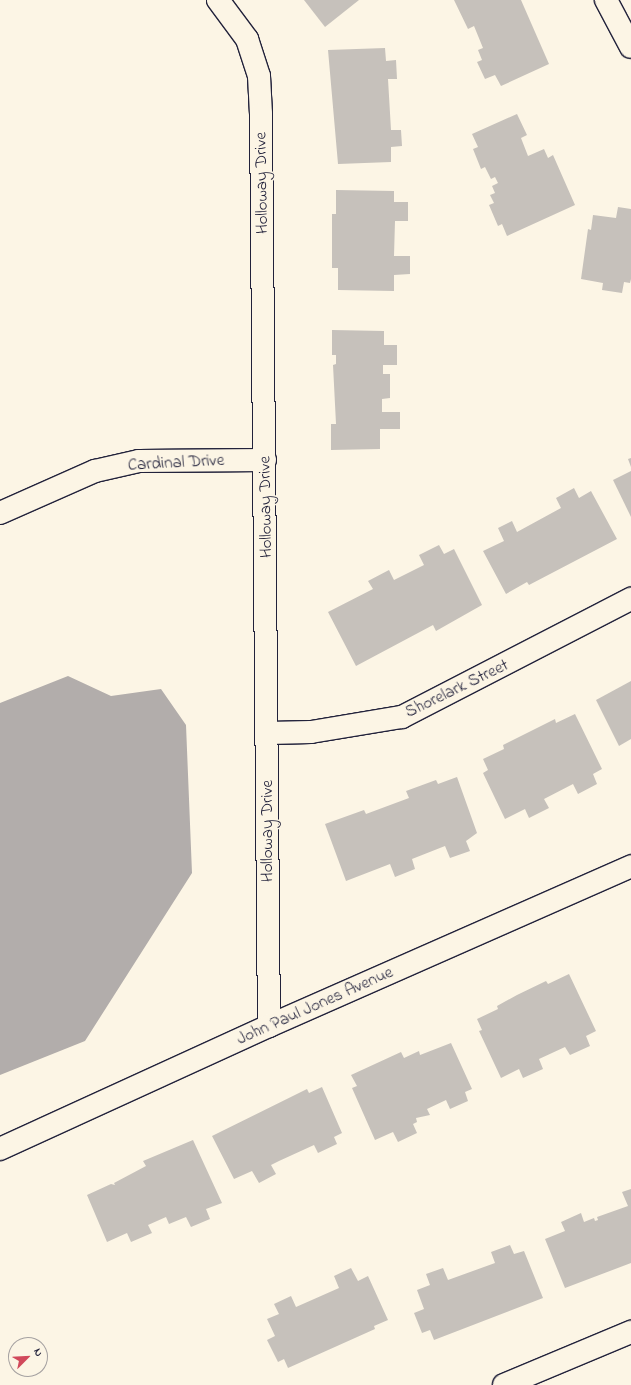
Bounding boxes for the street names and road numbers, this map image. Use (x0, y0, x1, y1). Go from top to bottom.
street label: Holloway Drive (251, 132, 273, 234)
street label: Cardinal Drive (127, 450, 225, 476)
street label: Holloway Drive (255, 456, 277, 558)
street label: Shorelark Street (402, 655, 512, 723)
street label: Holloway Drive (258, 780, 278, 882)
street label: John Paul Jones Avenue (234, 962, 396, 1050)

